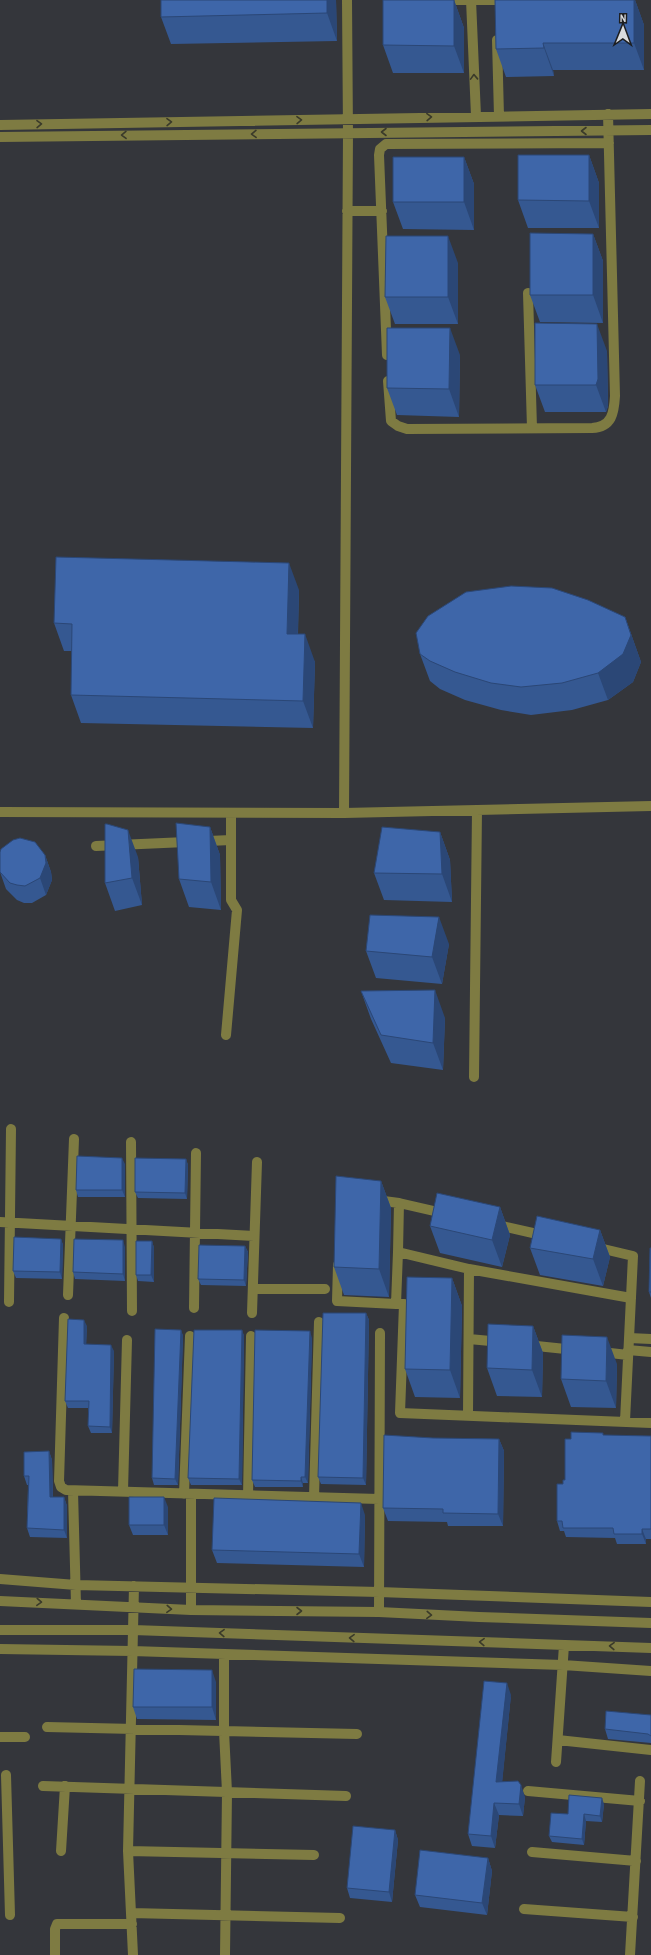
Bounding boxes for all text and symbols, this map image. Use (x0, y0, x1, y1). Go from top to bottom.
north arrow (603, 8, 643, 48)
text: N (620, 11, 627, 25)
one-way arrow (470, 74, 478, 80)
one-way arrow (426, 113, 432, 121)
one-way arrow (296, 116, 302, 124)
one-way arrow (166, 118, 172, 126)
one-way arrow (36, 120, 42, 128)
one-way arrow (581, 127, 587, 135)
one-way arrow (381, 128, 387, 136)
one-way arrow (251, 130, 257, 138)
one-way arrow (121, 131, 127, 139)
one-way arrow (36, 1598, 42, 1607)
one-way arrow (166, 1605, 172, 1613)
one-way arrow (296, 1607, 302, 1615)
one-way arrow (426, 1610, 432, 1619)
one-way arrow (219, 1629, 225, 1638)
one-way arrow (349, 1634, 355, 1642)
one-way arrow (479, 1638, 485, 1646)
one-way arrow (609, 1642, 615, 1651)

